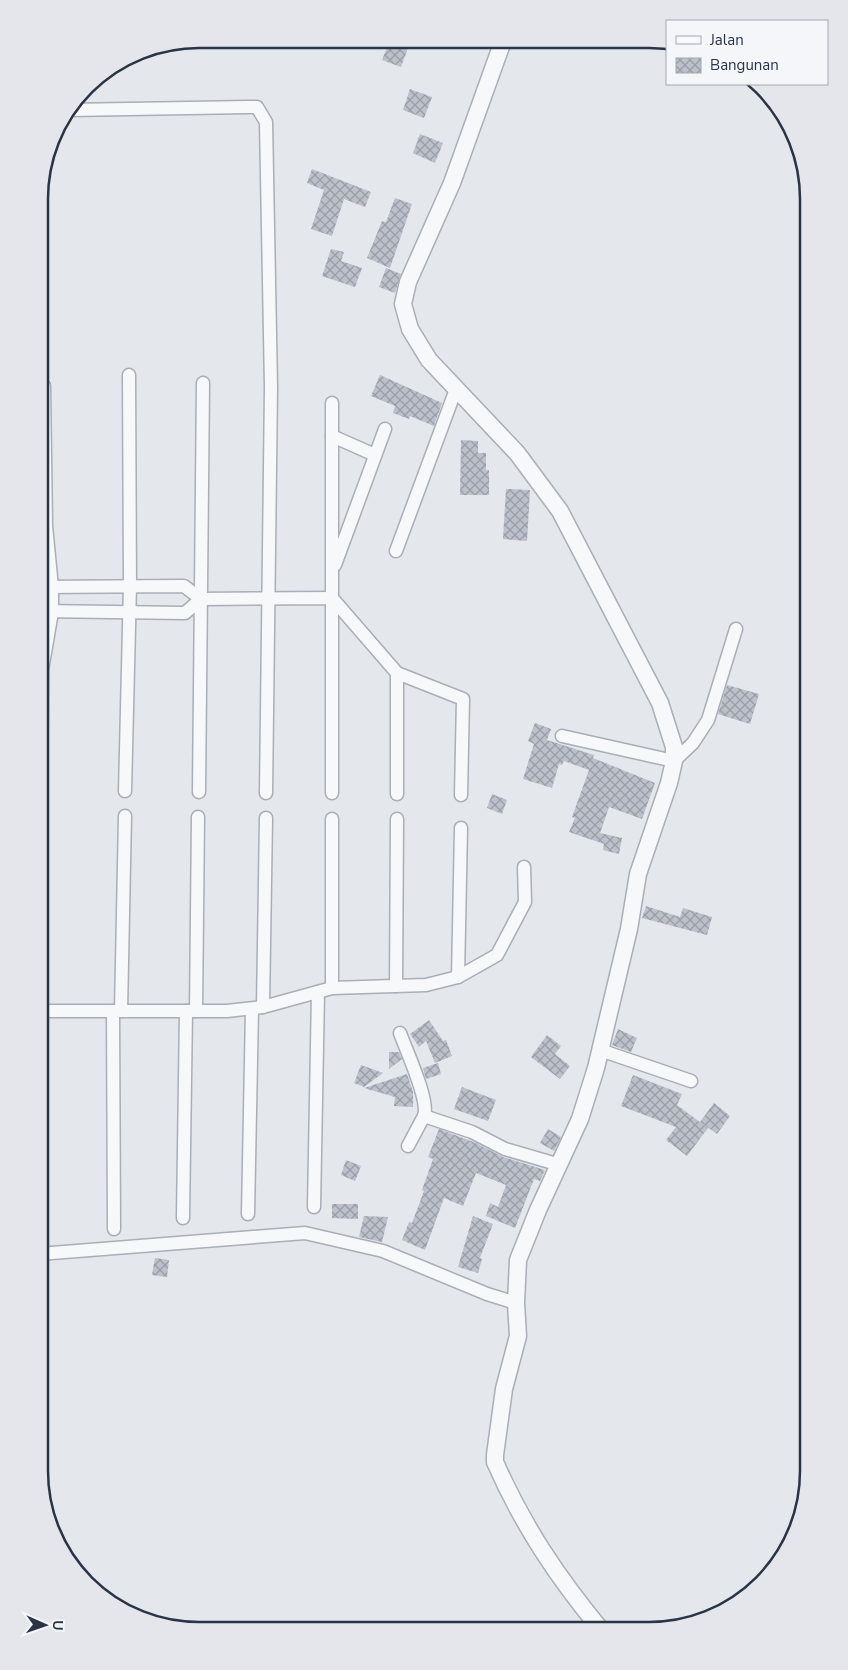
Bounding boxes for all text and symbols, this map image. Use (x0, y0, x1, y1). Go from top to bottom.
legend (666, 20, 828, 85)
text: Jalan (709, 30, 744, 50)
text: Bangunan (710, 55, 779, 75)
north arrow (20, 1600, 70, 1650)
text: U (48, 1620, 67, 1631)

